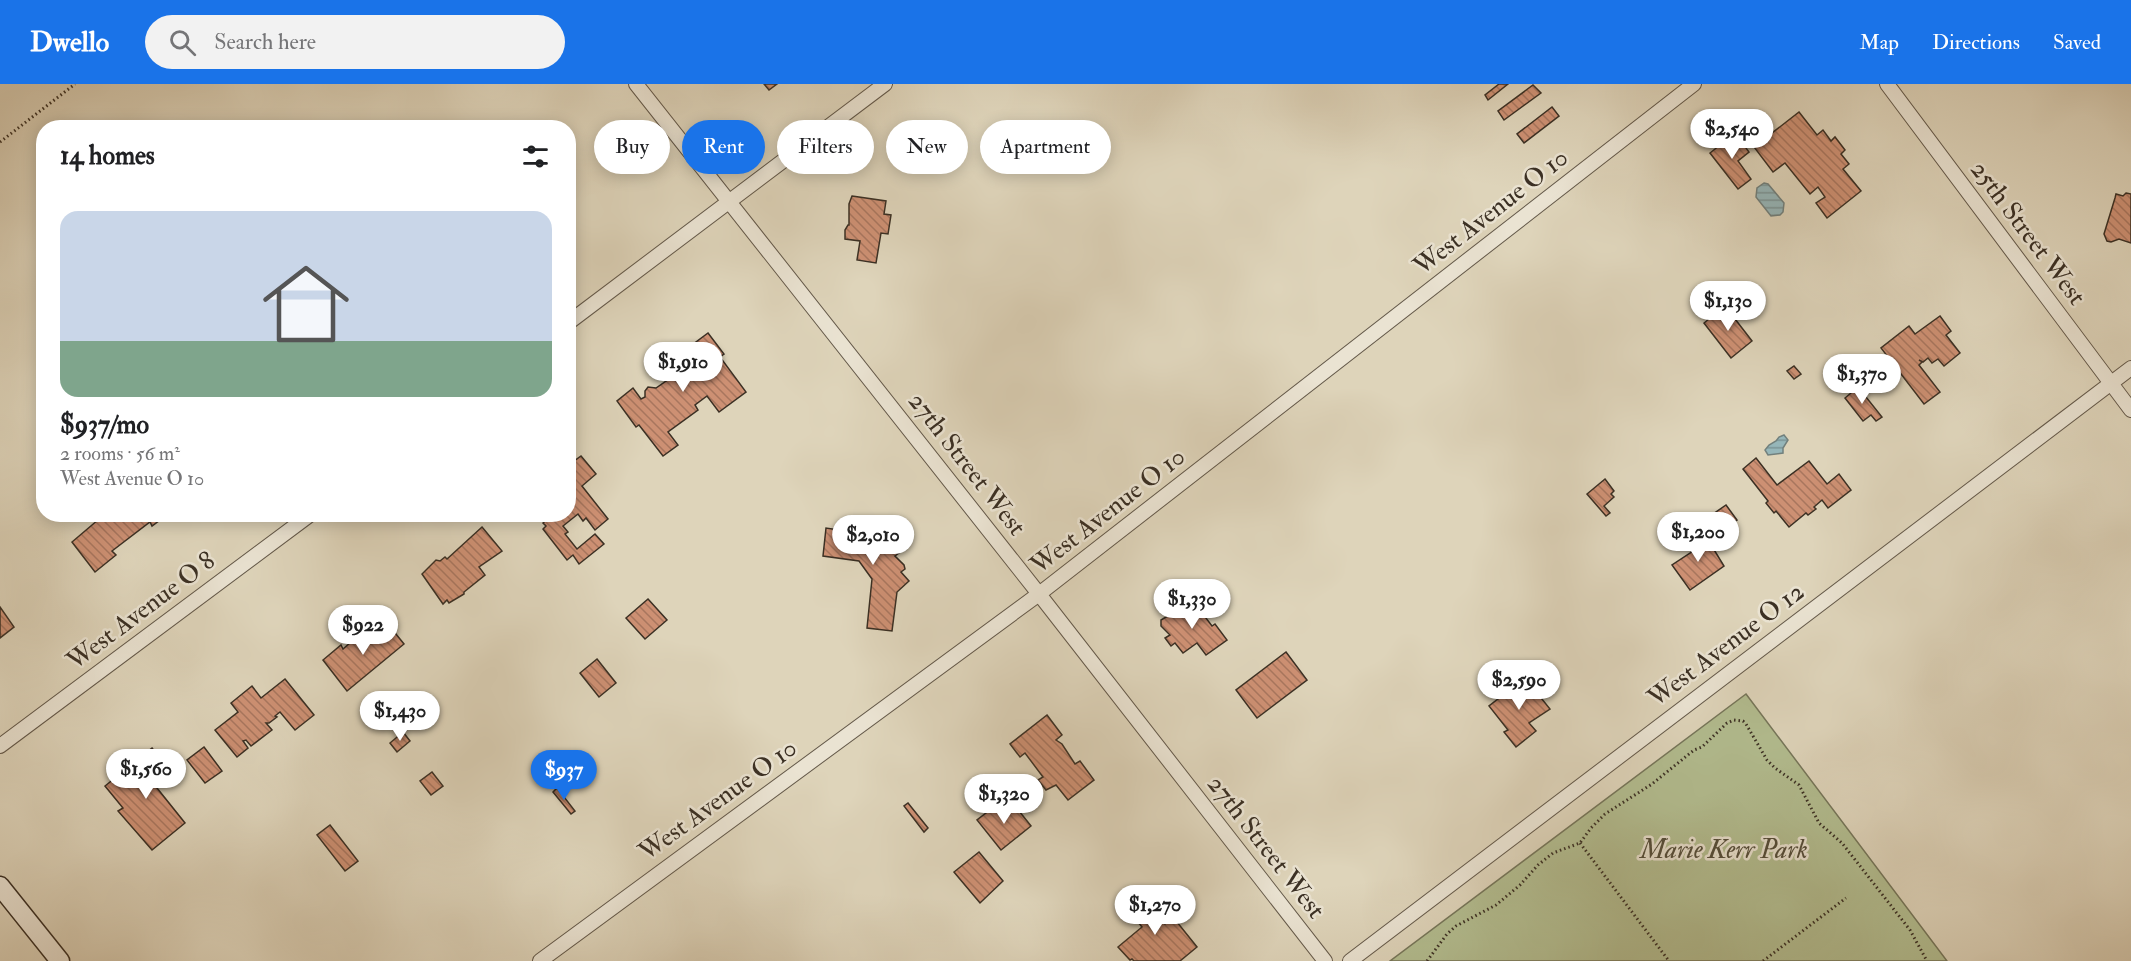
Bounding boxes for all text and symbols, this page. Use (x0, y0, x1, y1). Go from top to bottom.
search box (145, 15, 565, 69)
text: Dwello (30, 25, 109, 60)
icon: search (166, 26, 199, 59)
text: Search here (214, 28, 316, 56)
text: Map (1859, 29, 1899, 56)
text: Directions (1932, 29, 2020, 56)
text: Saved (2053, 29, 2101, 56)
pin: $2,540 (1683, 109, 1781, 160)
text: $2,540 (1704, 116, 1760, 141)
chip: Buy (594, 120, 670, 174)
chip: Rent (682, 120, 765, 174)
chip: Filters (777, 120, 874, 174)
chip: New (886, 120, 968, 174)
chip: Apartment (980, 120, 1111, 174)
text: 14 homes (60, 140, 155, 172)
icon: filters (519, 140, 552, 173)
street label: West Avenue O 10 (1406, 142, 1575, 283)
street label: 25th Street West (1963, 154, 2093, 312)
icon: home (252, 250, 360, 358)
pin: $1,130 (1679, 281, 1777, 332)
text: $1,130 (1704, 288, 1752, 313)
pin: $1,910 (634, 342, 732, 393)
text: $1,910 (658, 349, 708, 374)
pin: $1,370 (1813, 354, 1911, 405)
text: $1,370 (1837, 361, 1887, 386)
street label: 27th Street West (901, 386, 1033, 542)
text: $937/mo (60, 409, 149, 441)
text: 2 rooms · 56 m² (60, 441, 180, 466)
street label: West Avenue O 10 (1023, 441, 1192, 582)
text: West Avenue O 10 (60, 466, 204, 491)
pin: $1,200 (1649, 512, 1747, 563)
pin: $2,010 (824, 515, 922, 566)
text: $1,200 (1671, 519, 1725, 544)
text: $2,010 (846, 522, 900, 547)
street label: West Avenue O 8 (60, 545, 221, 678)
street label: West Avenue O 12 (1641, 576, 1811, 715)
pin: $1,330 (1143, 579, 1241, 630)
text: $1,330 (1168, 586, 1216, 611)
pin: $922 (327, 605, 399, 656)
text: $922 (342, 612, 384, 637)
pin: $2,590 (1470, 660, 1568, 711)
text: $2,590 (1491, 667, 1547, 692)
pin: $1,430 (351, 691, 449, 742)
text: $1,430 (374, 698, 426, 723)
street label: West Avenue O 10 (632, 732, 803, 869)
pin: $1,560 (97, 749, 195, 800)
pin: $937 (528, 750, 600, 801)
text: $1,560 (120, 756, 172, 781)
text: $937 (545, 757, 583, 782)
street label: 27th Street West (1200, 769, 1332, 925)
pin: $1,320 (955, 774, 1053, 825)
text: $1,320 (978, 781, 1030, 806)
park label: Marie Kerr Park (1638, 834, 1808, 866)
pin: $1,270 (1106, 885, 1204, 936)
text: $1,270 (1129, 892, 1181, 917)

